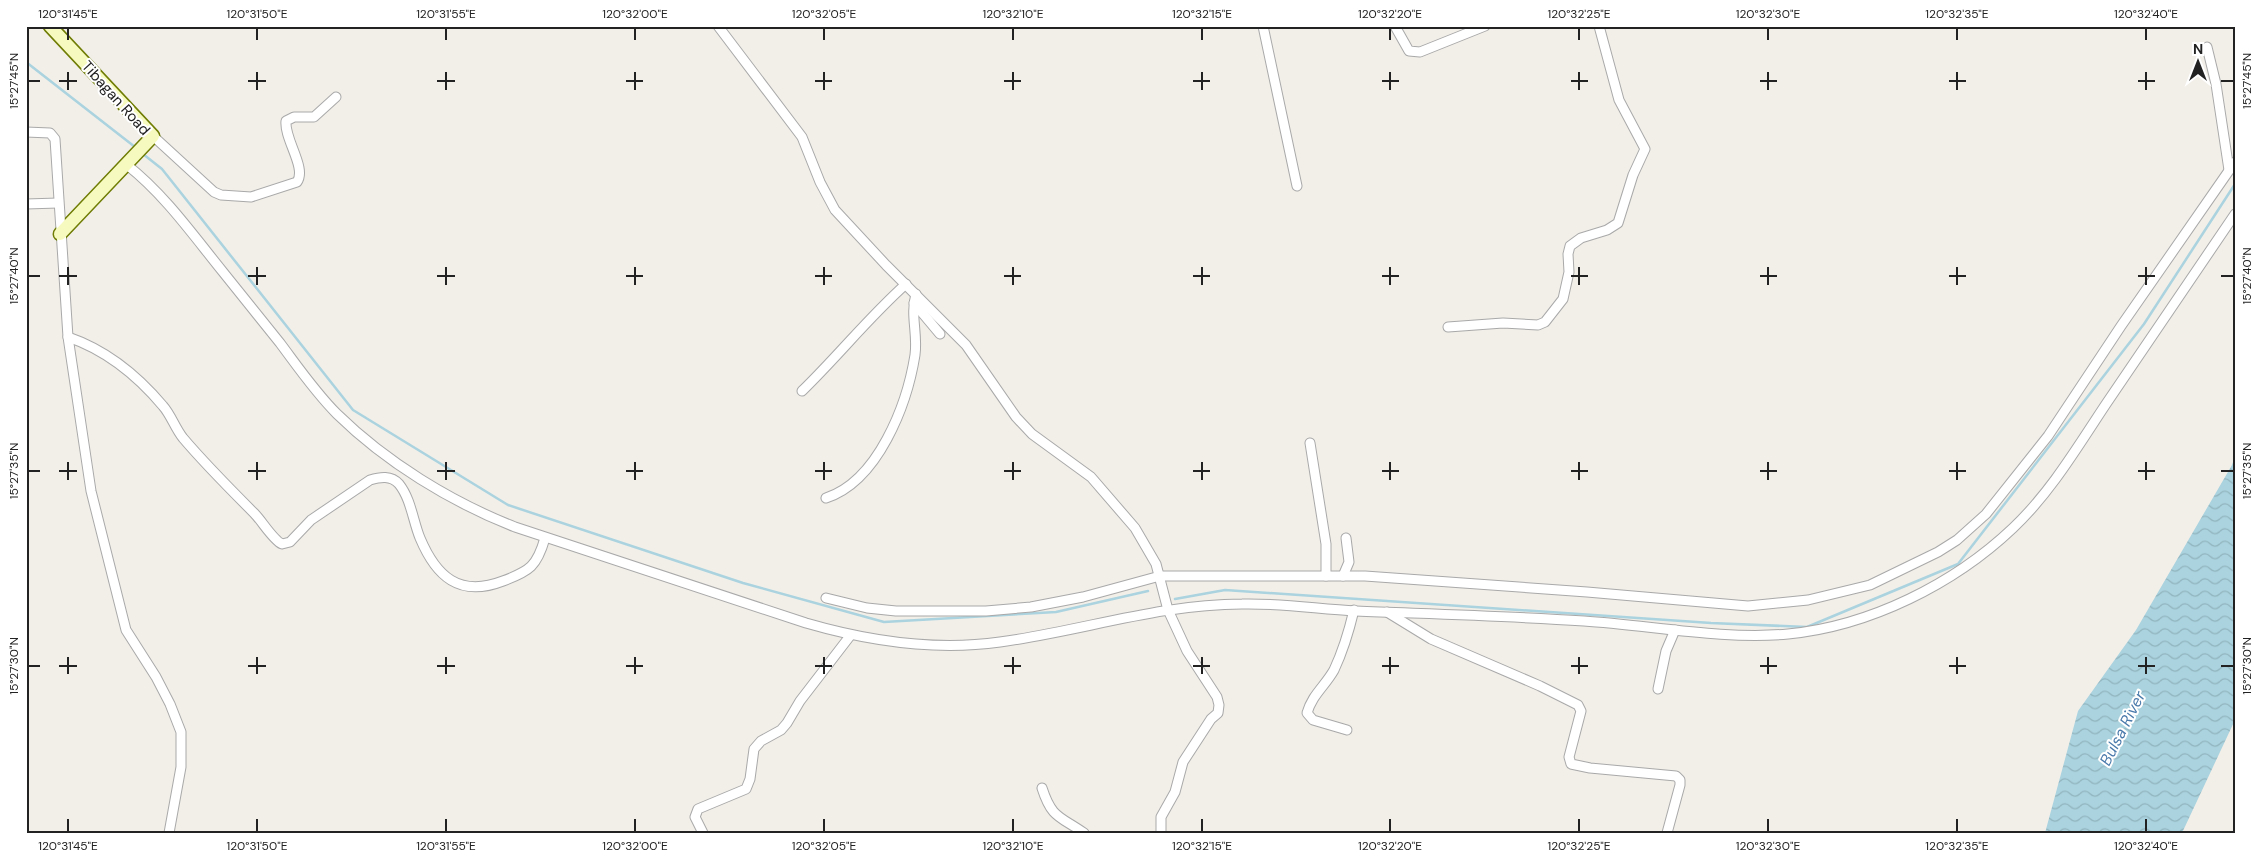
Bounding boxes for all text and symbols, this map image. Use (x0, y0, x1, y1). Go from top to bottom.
text: 120°31'45"E (38, 6, 98, 22)
text: 120°31'50"E (227, 6, 288, 22)
text: 120°31'55"E (416, 6, 476, 22)
text: 120°32'00"E (602, 6, 668, 22)
text: 120°32'05"E (792, 6, 856, 22)
text: 120°32'10"E (983, 6, 1044, 22)
text: 120°32'15"E (1172, 6, 1232, 22)
text: 120°32'20"E (1358, 6, 1422, 22)
text: 120°32'25"E (1547, 6, 1611, 22)
text: 120°32'30"E (1736, 6, 1800, 22)
text: 120°32'35"E (1925, 6, 1989, 22)
text: 120°32'40"E (2114, 6, 2178, 22)
north arrow (2174, 38, 2224, 88)
text: N (2193, 40, 2203, 58)
text: 15°27'45"N (6, 53, 22, 109)
text: 15°27'45"N (2239, 53, 2255, 109)
street label: Tibagan Road (77, 57, 155, 139)
text: 15°27'40"N (6, 247, 22, 305)
text: 15°27'40"N (2239, 247, 2255, 305)
text: 15°27'35"N (6, 443, 22, 499)
text: 15°27'35"N (2239, 443, 2255, 499)
text: 15°27'30"N (6, 637, 22, 695)
text: 15°27'30"N (2239, 637, 2255, 695)
water label: Bulsa River (2095, 687, 2151, 769)
text: 120°31'45"E (38, 838, 98, 854)
text: 120°31'50"E (227, 838, 288, 854)
text: 120°31'55"E (416, 838, 476, 854)
text: 120°32'00"E (602, 838, 668, 854)
text: 120°32'05"E (792, 838, 856, 854)
text: 120°32'10"E (983, 838, 1044, 854)
text: 120°32'15"E (1172, 838, 1232, 854)
text: 120°32'20"E (1358, 838, 1422, 854)
text: 120°32'25"E (1547, 838, 1611, 854)
text: 120°32'30"E (1736, 838, 1800, 854)
text: 120°32'35"E (1925, 838, 1989, 854)
text: 120°32'40"E (2114, 838, 2178, 854)

